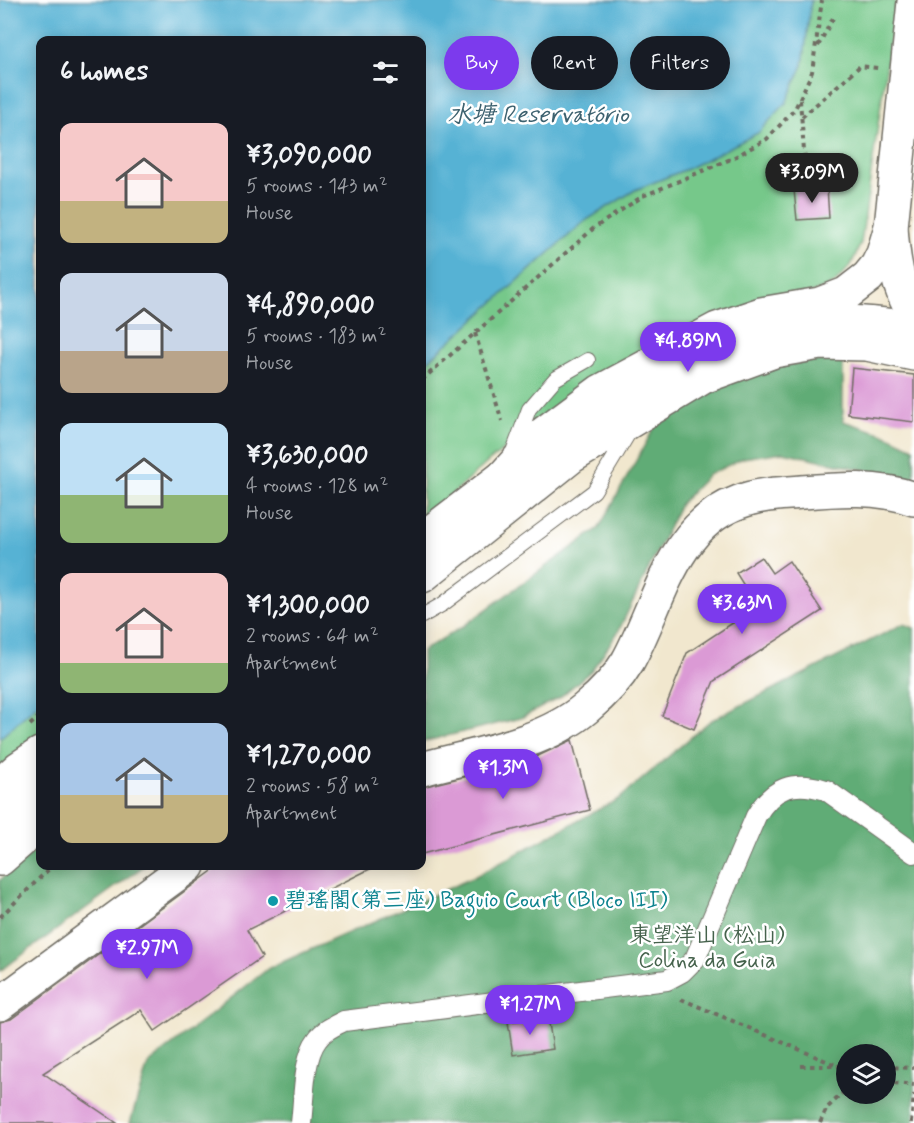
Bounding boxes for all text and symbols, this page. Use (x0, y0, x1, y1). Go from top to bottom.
chip: Buy (444, 36, 519, 90)
chip: Rent (531, 36, 618, 90)
chip: Filters (630, 36, 730, 90)
text: 6 homes (60, 55, 148, 89)
icon: filters (369, 56, 402, 89)
water label: 水塘 Reservatório (447, 100, 630, 131)
text: ¥3,090,000 (246, 139, 372, 173)
icon: home (108, 147, 180, 219)
pin: ¥3.09M (763, 153, 861, 204)
text: ¥3.09M (779, 159, 845, 186)
text: 5 rooms · 143 m² (246, 173, 388, 200)
text: House (246, 200, 293, 227)
text: ¥4,890,000 (246, 289, 375, 323)
icon: home (108, 297, 180, 369)
pin: ¥4.89M (639, 322, 737, 373)
text: 5 rooms · 183 m² (246, 323, 386, 350)
text: ¥4.89M (654, 328, 722, 355)
text: House (246, 350, 293, 377)
text: ¥3,630,000 (246, 439, 369, 473)
icon: home (108, 447, 180, 519)
text: 4 rooms · 128 m² (246, 473, 388, 500)
text: House (246, 500, 293, 527)
pin: ¥3.63M (693, 584, 791, 635)
text: ¥1,300,000 (246, 589, 370, 623)
text: ¥3.63M (712, 590, 772, 617)
icon: home (108, 597, 180, 669)
text: 2 rooms · 64 m² (246, 623, 379, 650)
text: Apartment (246, 650, 337, 677)
text: ¥1,270,000 (246, 739, 372, 773)
icon: home (108, 747, 180, 819)
pin: ¥1.3M (461, 749, 545, 800)
text: ¥1.3M (477, 755, 529, 782)
text: 2 rooms · 58 m² (246, 773, 379, 800)
text: Apartment (246, 800, 337, 827)
place label: 碧瑤閣(第三座) Baguio Court (Bloco III) (285, 887, 668, 918)
marker: 碧瑤閣(第三座) Baguio Court (Bloco III) (266, 894, 280, 908)
park label: 東望洋山 (松山) Colina da Guia (629, 922, 785, 975)
pin: ¥2.97M (98, 929, 196, 980)
text: ¥2.97M (116, 935, 178, 962)
pin: ¥1.27M (481, 985, 579, 1036)
text: ¥1.27M (499, 991, 561, 1018)
map controls (836, 1044, 896, 1104)
button: layers (836, 1044, 896, 1104)

